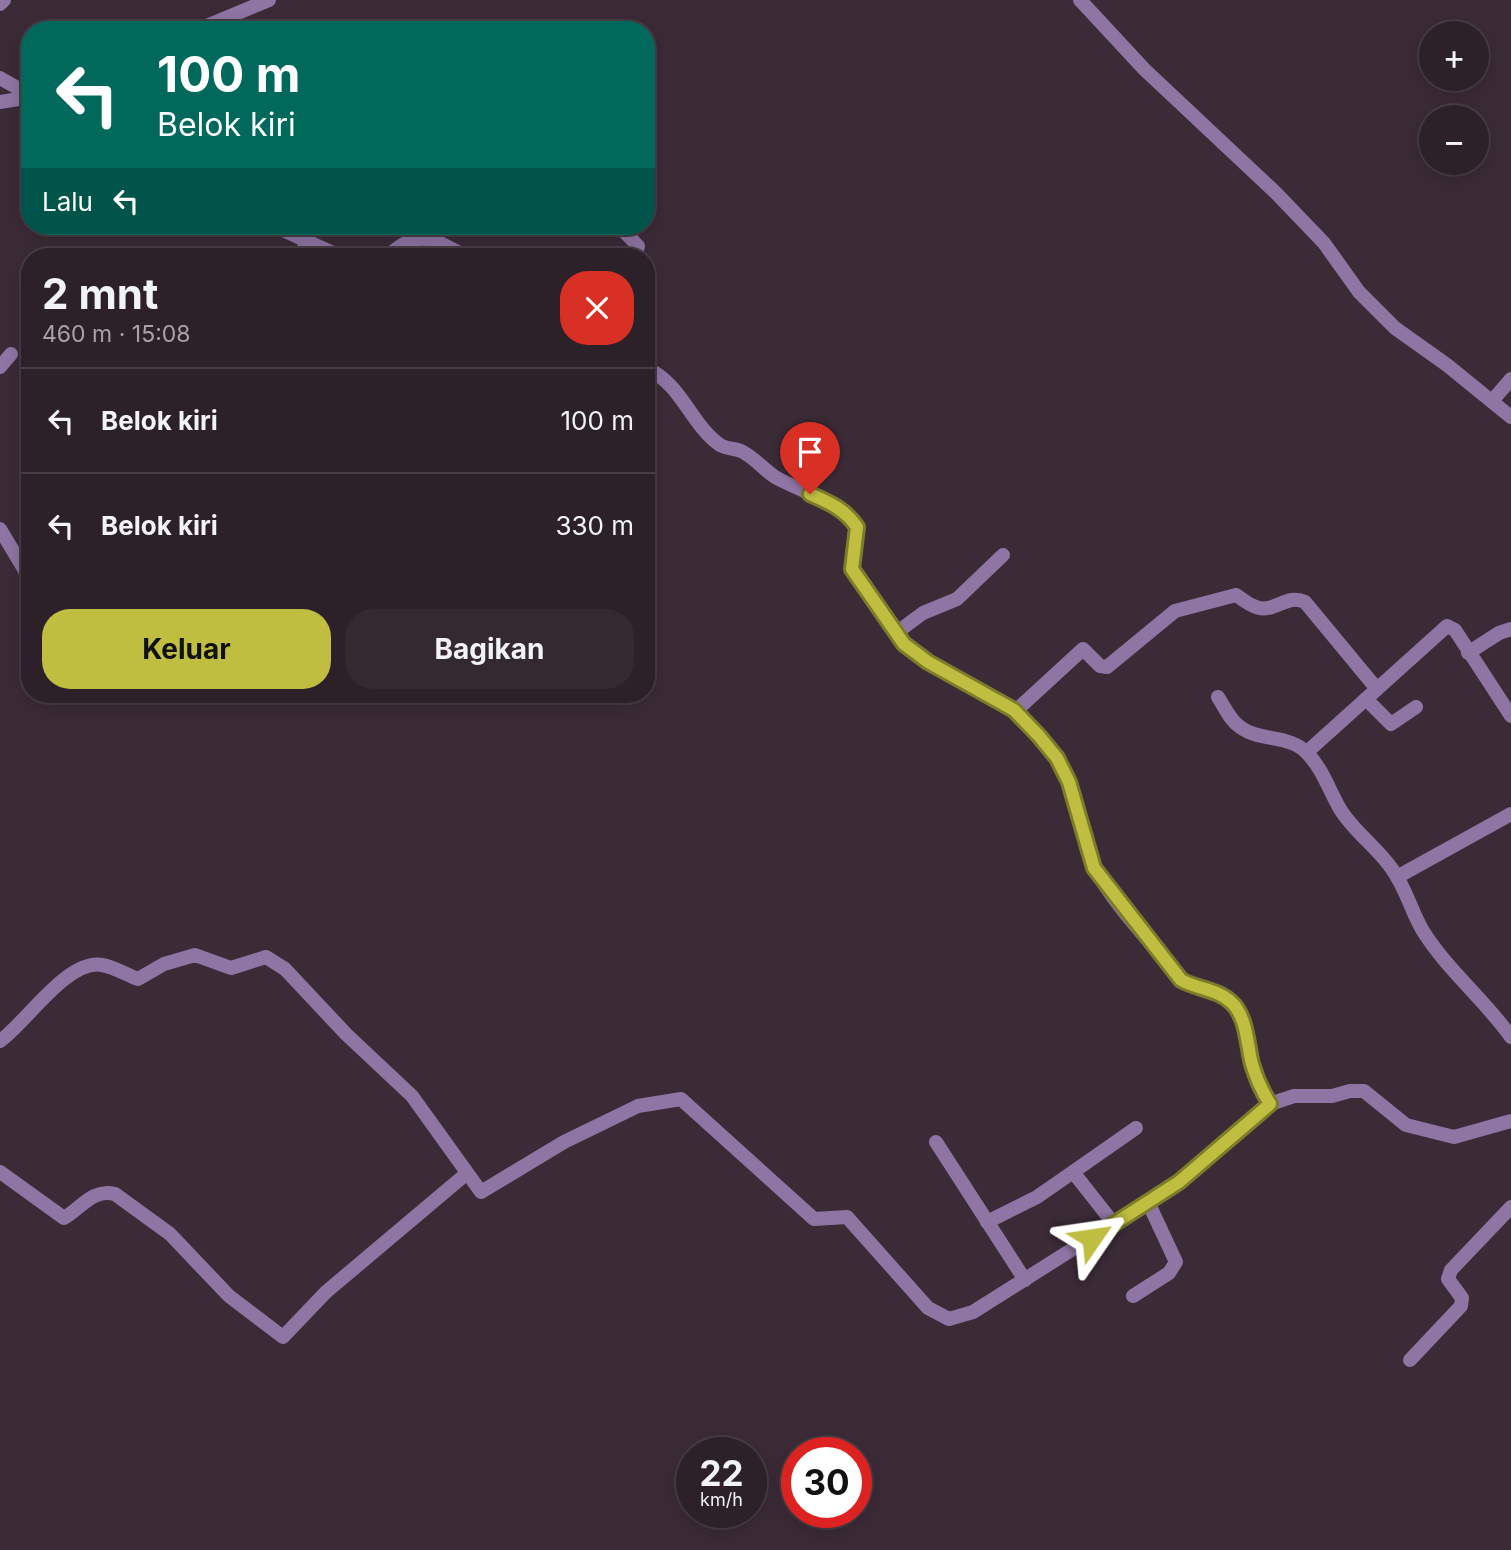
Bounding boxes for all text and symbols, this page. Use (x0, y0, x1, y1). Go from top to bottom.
map controls (1419, 21, 1489, 175)
button: + (1419, 21, 1489, 91)
text: 100 m (157, 45, 301, 104)
icon: left (42, 49, 133, 140)
text: Belok kiri (157, 105, 296, 144)
button: − (1419, 105, 1489, 175)
icon: left (107, 182, 145, 220)
text: Lalu (42, 186, 93, 217)
text: 2 mnt (42, 268, 158, 319)
button: close (560, 271, 634, 345)
text: 460 m · 15:08 (42, 320, 191, 348)
icon: left (42, 402, 80, 440)
text: Belok kiri (101, 405, 218, 436)
text: 100 m (561, 405, 634, 436)
pin (780, 422, 840, 494)
icon: arrive (791, 433, 829, 471)
icon: left (42, 507, 80, 545)
text: Belok kiri (101, 510, 218, 541)
text: 330 m (555, 510, 634, 541)
button: Keluar (42, 609, 331, 689)
button: Bagikan (345, 609, 634, 689)
position arrow (1055, 1201, 1129, 1275)
speed limit sign: 30 (781, 1437, 872, 1528)
text: 22 (699, 1452, 744, 1494)
text: km/h (700, 1489, 743, 1510)

